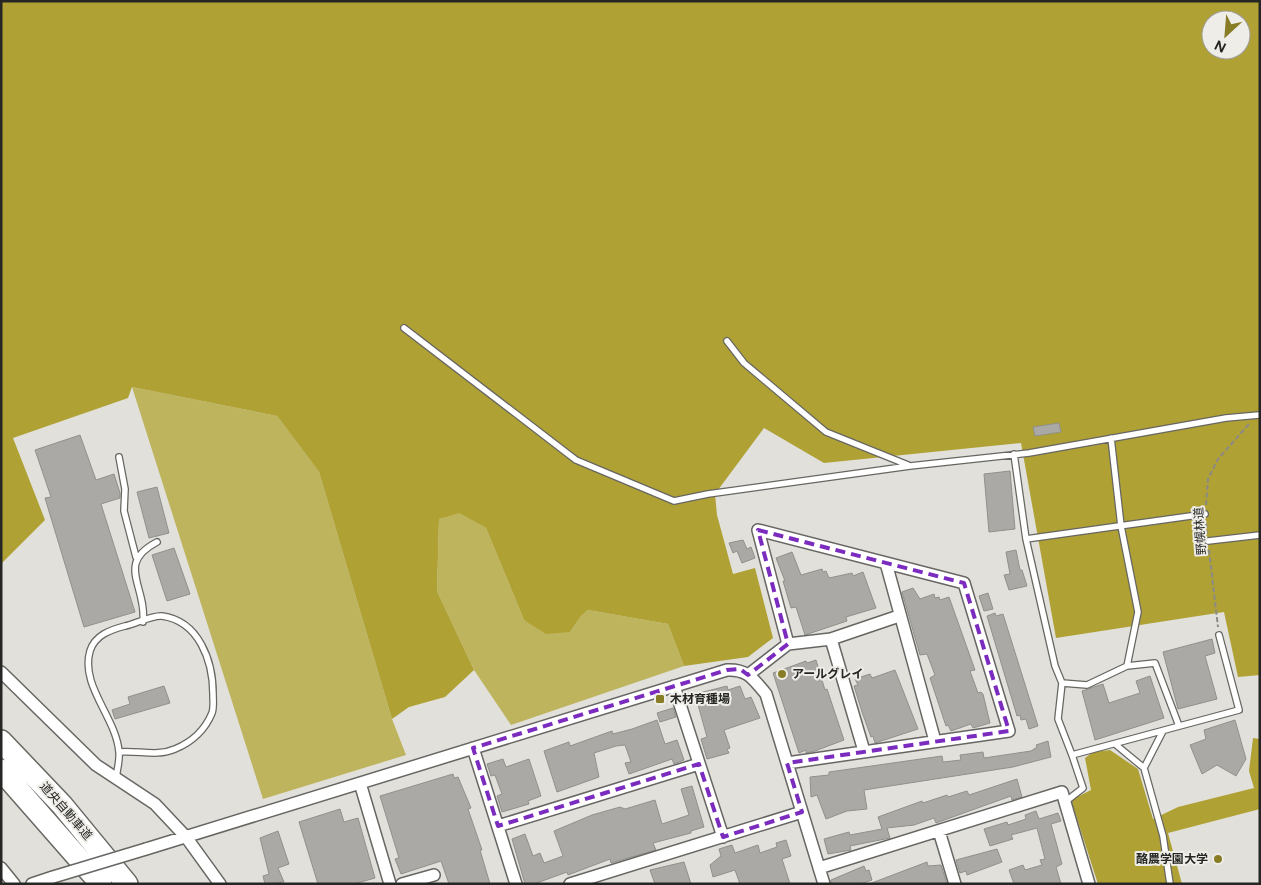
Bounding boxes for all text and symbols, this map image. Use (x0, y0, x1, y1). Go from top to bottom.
north arrow (1201, 10, 1251, 60)
text: N (1212, 36, 1229, 56)
street label: 野幌林道 (1191, 507, 1209, 555)
place label: アールグレイ (792, 667, 863, 681)
marker: アールグレイ (776, 668, 788, 680)
place label: 木材育種場 (670, 692, 730, 706)
marker: 木材育種場 (654, 693, 666, 705)
street label: 道央自動車道 (37, 779, 95, 843)
place label: 酪農学園大学 (1136, 852, 1208, 866)
marker: 酪農学園大学 (1212, 853, 1224, 865)

